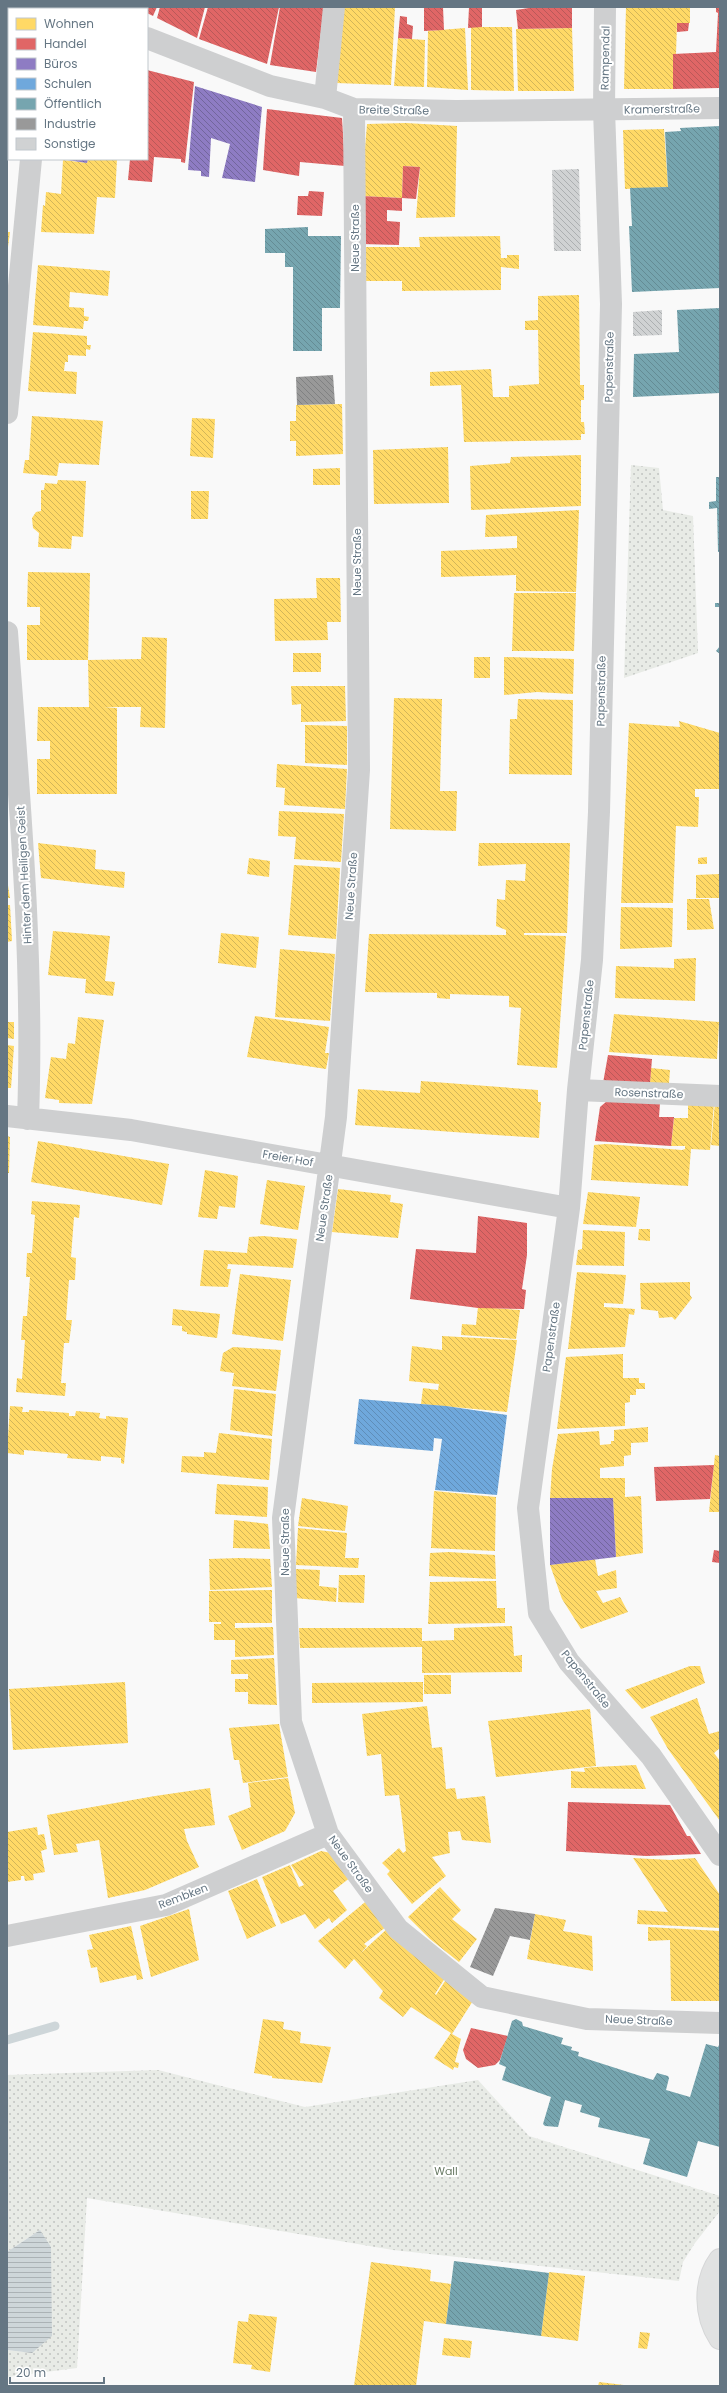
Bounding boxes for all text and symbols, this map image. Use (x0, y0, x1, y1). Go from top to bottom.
legend (8, 8, 148, 160)
text: Wohnen (44, 15, 94, 32)
street label: Rampendal (596, 26, 614, 90)
text: Handel (44, 35, 87, 52)
text: Büros (44, 55, 77, 72)
text: Schulen (44, 75, 92, 92)
text: Öffentlich (44, 95, 102, 112)
street label: Kramerstraße (624, 100, 700, 118)
street label: Breite Straße (359, 101, 430, 119)
text: Industrie (44, 115, 96, 132)
text: Sonstige (44, 135, 96, 152)
street label: Neue Straße (347, 204, 363, 272)
street label: Papenstraße (600, 331, 618, 402)
street label: Neue Straße (349, 528, 365, 596)
street label: Papenstraße (592, 655, 610, 726)
street label: Hinter dem Heiligen Geist (12, 805, 36, 945)
street label: Neue Straße (341, 852, 361, 920)
street label: Papenstraße (574, 979, 598, 1051)
street label: Rosenstraße (614, 1084, 684, 1102)
street label: Freier Hof (261, 1146, 315, 1170)
street label: Neue Straße (311, 1173, 337, 1243)
street label: Papenstraße (538, 1301, 564, 1373)
street label: Neue Straße (277, 1508, 293, 1576)
street label: Papenstraße (558, 1646, 615, 1712)
street label: Neue Straße (325, 1832, 377, 1896)
street label: Rembken (156, 1879, 210, 1913)
street label: Neue Straße (605, 2011, 673, 2029)
park label: Wall (434, 2163, 458, 2179)
scale bar (10, 2359, 104, 2385)
text: 20 m (16, 2364, 46, 2381)

